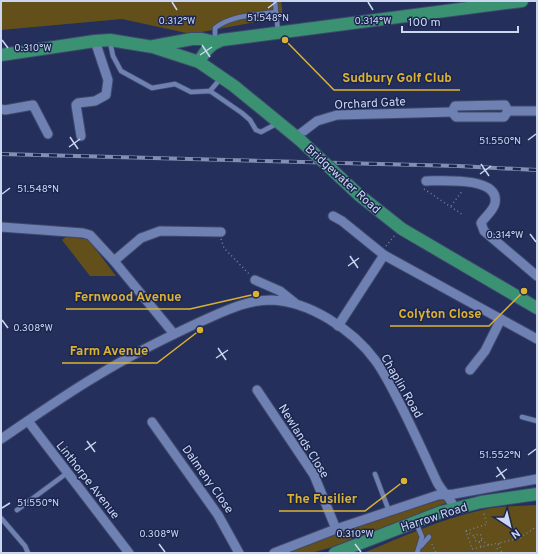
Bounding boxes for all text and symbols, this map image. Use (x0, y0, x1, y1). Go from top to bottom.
scale bar (402, 8, 518, 34)
text: 51.548°N (247, 12, 289, 25)
text: 0.312°W (158, 15, 196, 28)
text: 0.314°W (355, 15, 391, 28)
text: 100 m (408, 15, 441, 31)
text: 0.310°W (14, 42, 52, 55)
callout: Sudbury Golf Club (334, 65, 460, 90)
text: Sudbury Golf Club (342, 71, 452, 87)
street label: Orchard Gate (334, 94, 406, 114)
text: 51.550°N (479, 135, 521, 148)
street label: Bridgewater Road (301, 142, 383, 218)
text: 51.548°N (17, 183, 59, 196)
text: 0.314°W (487, 229, 523, 242)
callout: Fernwood Avenue (66, 284, 190, 309)
text: Fernwood Avenue (75, 290, 181, 306)
callout: Colyton Close (390, 301, 489, 326)
text: Colyton Close (399, 307, 482, 323)
text: 0.308°W (13, 322, 53, 335)
callout: Farm Avenue (62, 338, 157, 363)
text: Farm Avenue (70, 344, 148, 360)
street label: Chaplin Road (376, 352, 426, 421)
street label: Newlands Close (274, 401, 332, 482)
street label: Linthorpe Avenue (52, 438, 123, 523)
street label: Dalmeny Close (178, 442, 237, 517)
text: 51.552°N (479, 449, 521, 462)
callout: The Fusilier (279, 486, 365, 511)
text: The Fusilier (287, 492, 358, 508)
text: 51.550°N (17, 497, 59, 510)
street label: Harrow Road (399, 500, 470, 536)
north arrow (490, 506, 530, 546)
text: N (508, 525, 522, 541)
text: 0.308°W (139, 528, 179, 541)
text: 0.310°W (336, 528, 374, 541)

